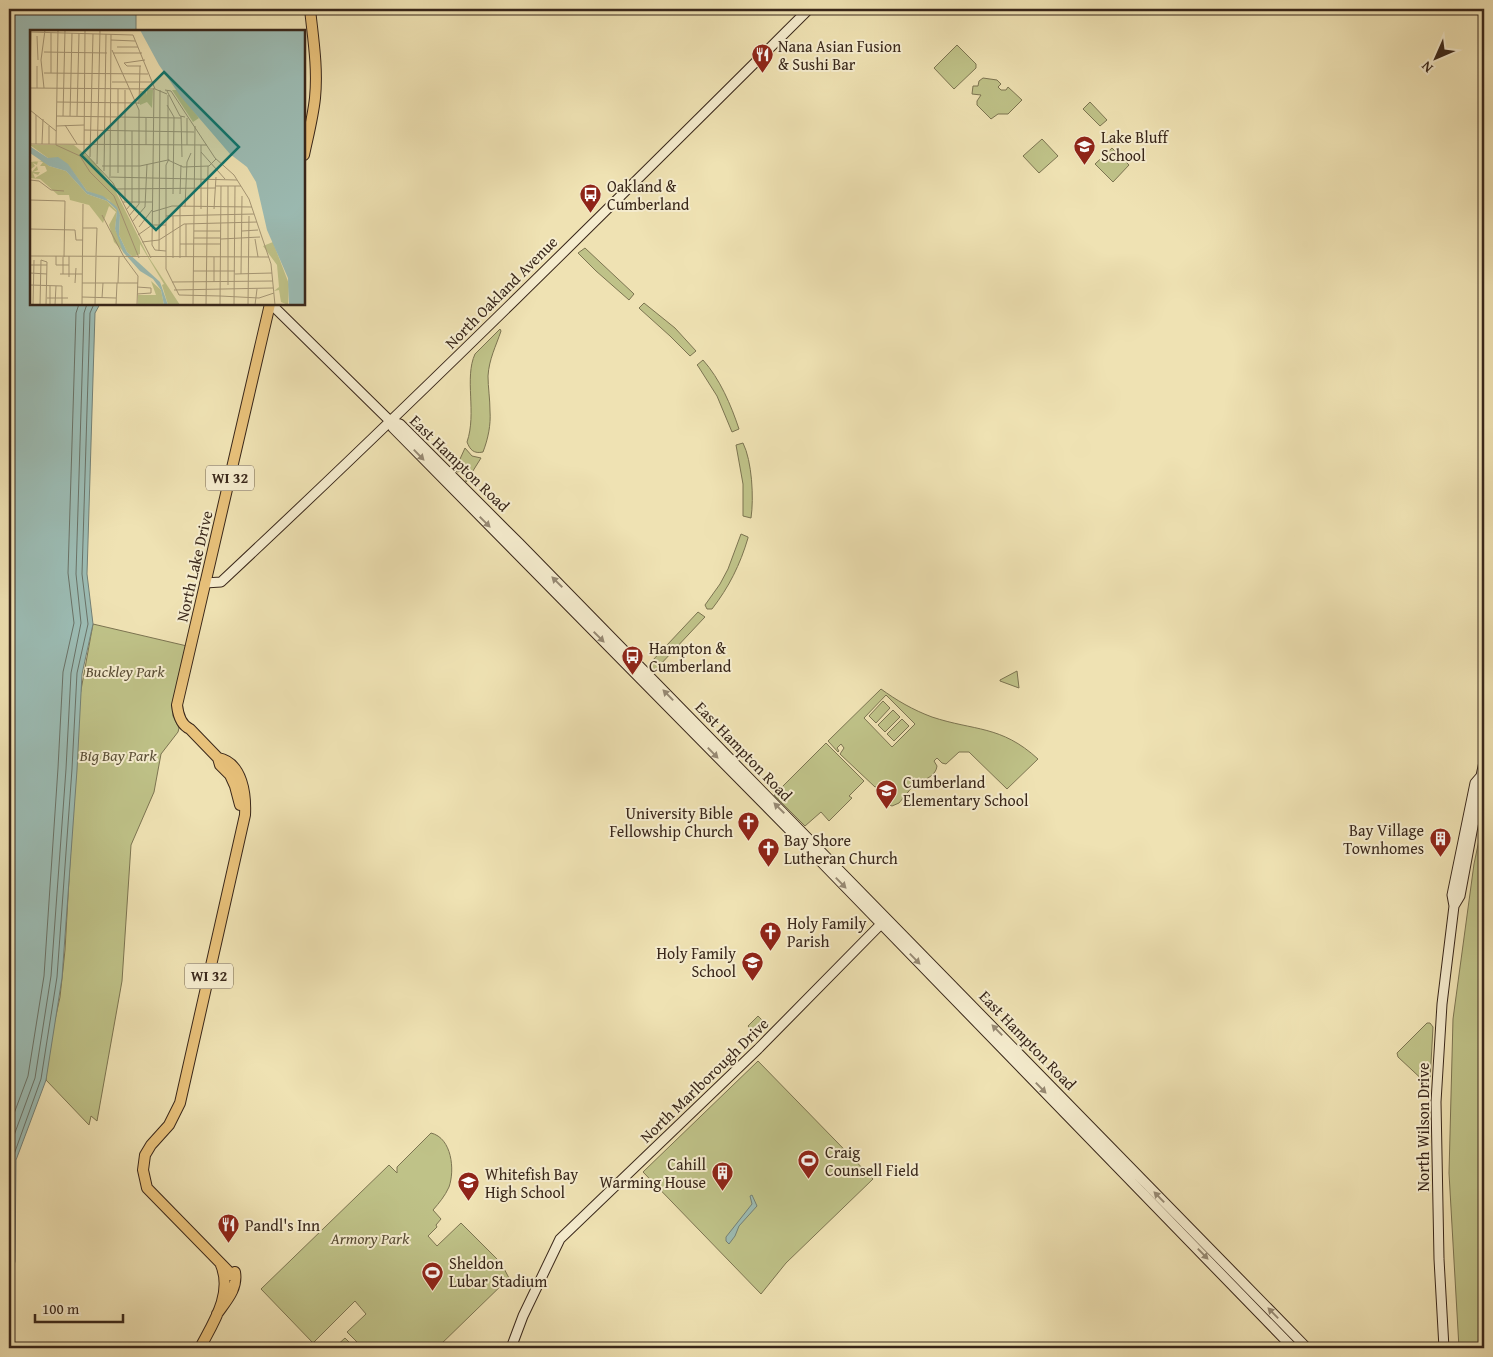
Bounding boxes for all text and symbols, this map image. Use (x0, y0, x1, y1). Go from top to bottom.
inset map (30, 30, 305, 305)
north arrow (1410, 32, 1460, 82)
place label: Nana Asian Fusion & Sushi Bar (778, 34, 901, 76)
restaurant icon: Nana Asian Fusion & Sushi Bar (750, 43, 774, 74)
text: N (1416, 56, 1437, 78)
place label: Lake Bluff School (1101, 125, 1169, 167)
school or university icon: Lake Bluff School (1073, 134, 1097, 165)
place label: Oakland & Cumberland (607, 174, 690, 216)
bus stop icon: Oakland & Cumberland (579, 183, 603, 214)
street label: North Oakland Avenue (439, 230, 563, 354)
street label: East Hampton Road (405, 409, 516, 517)
one-way arrow (413, 449, 425, 461)
road number: WI 32 (206, 466, 254, 490)
street label: North Lake Drive (170, 508, 218, 624)
one-way arrow (478, 516, 490, 528)
one-way arrow (551, 576, 563, 588)
one-way arrow (593, 631, 605, 643)
place label: Hampton & Cumberland (649, 636, 732, 678)
bus stop icon: Hampton & Cumberland (621, 645, 645, 676)
park label: Buckley Park (84, 659, 165, 683)
one-way arrow (663, 689, 675, 701)
street label: East Hampton Road (690, 696, 798, 807)
park label: Big Bay Park (78, 743, 157, 767)
one-way arrow (707, 747, 719, 759)
place label: Cumberland Elementary School (903, 770, 1029, 812)
school or university icon: Cumberland Elementary School (875, 779, 899, 810)
place label: University Bible Fellowship Church (610, 801, 733, 843)
one-way arrow (774, 802, 786, 814)
church icon: University Bible Fellowship Church (737, 810, 761, 841)
place label: Bay Village Townhomes (1343, 818, 1424, 860)
building icon: Bay Village Townhomes (1428, 827, 1452, 858)
place label: Bay Shore Lutheran Church (784, 828, 898, 870)
church icon: Bay Shore Lutheran Church (756, 837, 780, 868)
one-way arrow (835, 876, 847, 888)
place label: Holy Family Parish (787, 911, 867, 953)
church icon: Holy Family Parish (759, 920, 783, 951)
place label: Holy Family School (656, 941, 737, 983)
school or university icon: Holy Family School (740, 950, 764, 981)
one-way arrow (909, 953, 921, 965)
road number: WI 32 (185, 964, 233, 988)
street label: East Hampton Road (974, 985, 1082, 1096)
street label: North Marlborough Drive (634, 1012, 774, 1148)
one-way arrow (991, 1024, 1003, 1036)
street label: North Wilson Drive (1411, 1063, 1435, 1191)
one-way arrow (1034, 1082, 1046, 1094)
place label: Craig Counsell Field (825, 1140, 919, 1182)
sports icon: Craig Counsell Field (797, 1149, 821, 1180)
place label: Cahill Warming House (600, 1152, 707, 1194)
building icon: Cahill Warming House (710, 1161, 734, 1192)
place label: Whitefish Bay High School (485, 1162, 578, 1204)
school or university icon: Whitefish Bay High School (457, 1171, 481, 1202)
one-way arrow (1154, 1191, 1166, 1203)
restaurant icon: Pandl's Inn (217, 1213, 241, 1244)
place label: Pandl's Inn (245, 1213, 320, 1237)
park label: Armory Park (330, 1226, 410, 1250)
one-way arrow (1197, 1248, 1209, 1260)
place label: Sheldon Lubar Stadium (449, 1251, 547, 1293)
sports icon: Sheldon Lubar Stadium (421, 1260, 445, 1291)
scale bar (35, 1292, 122, 1324)
text: 100 m (42, 1298, 80, 1319)
one-way arrow (1267, 1307, 1279, 1319)

